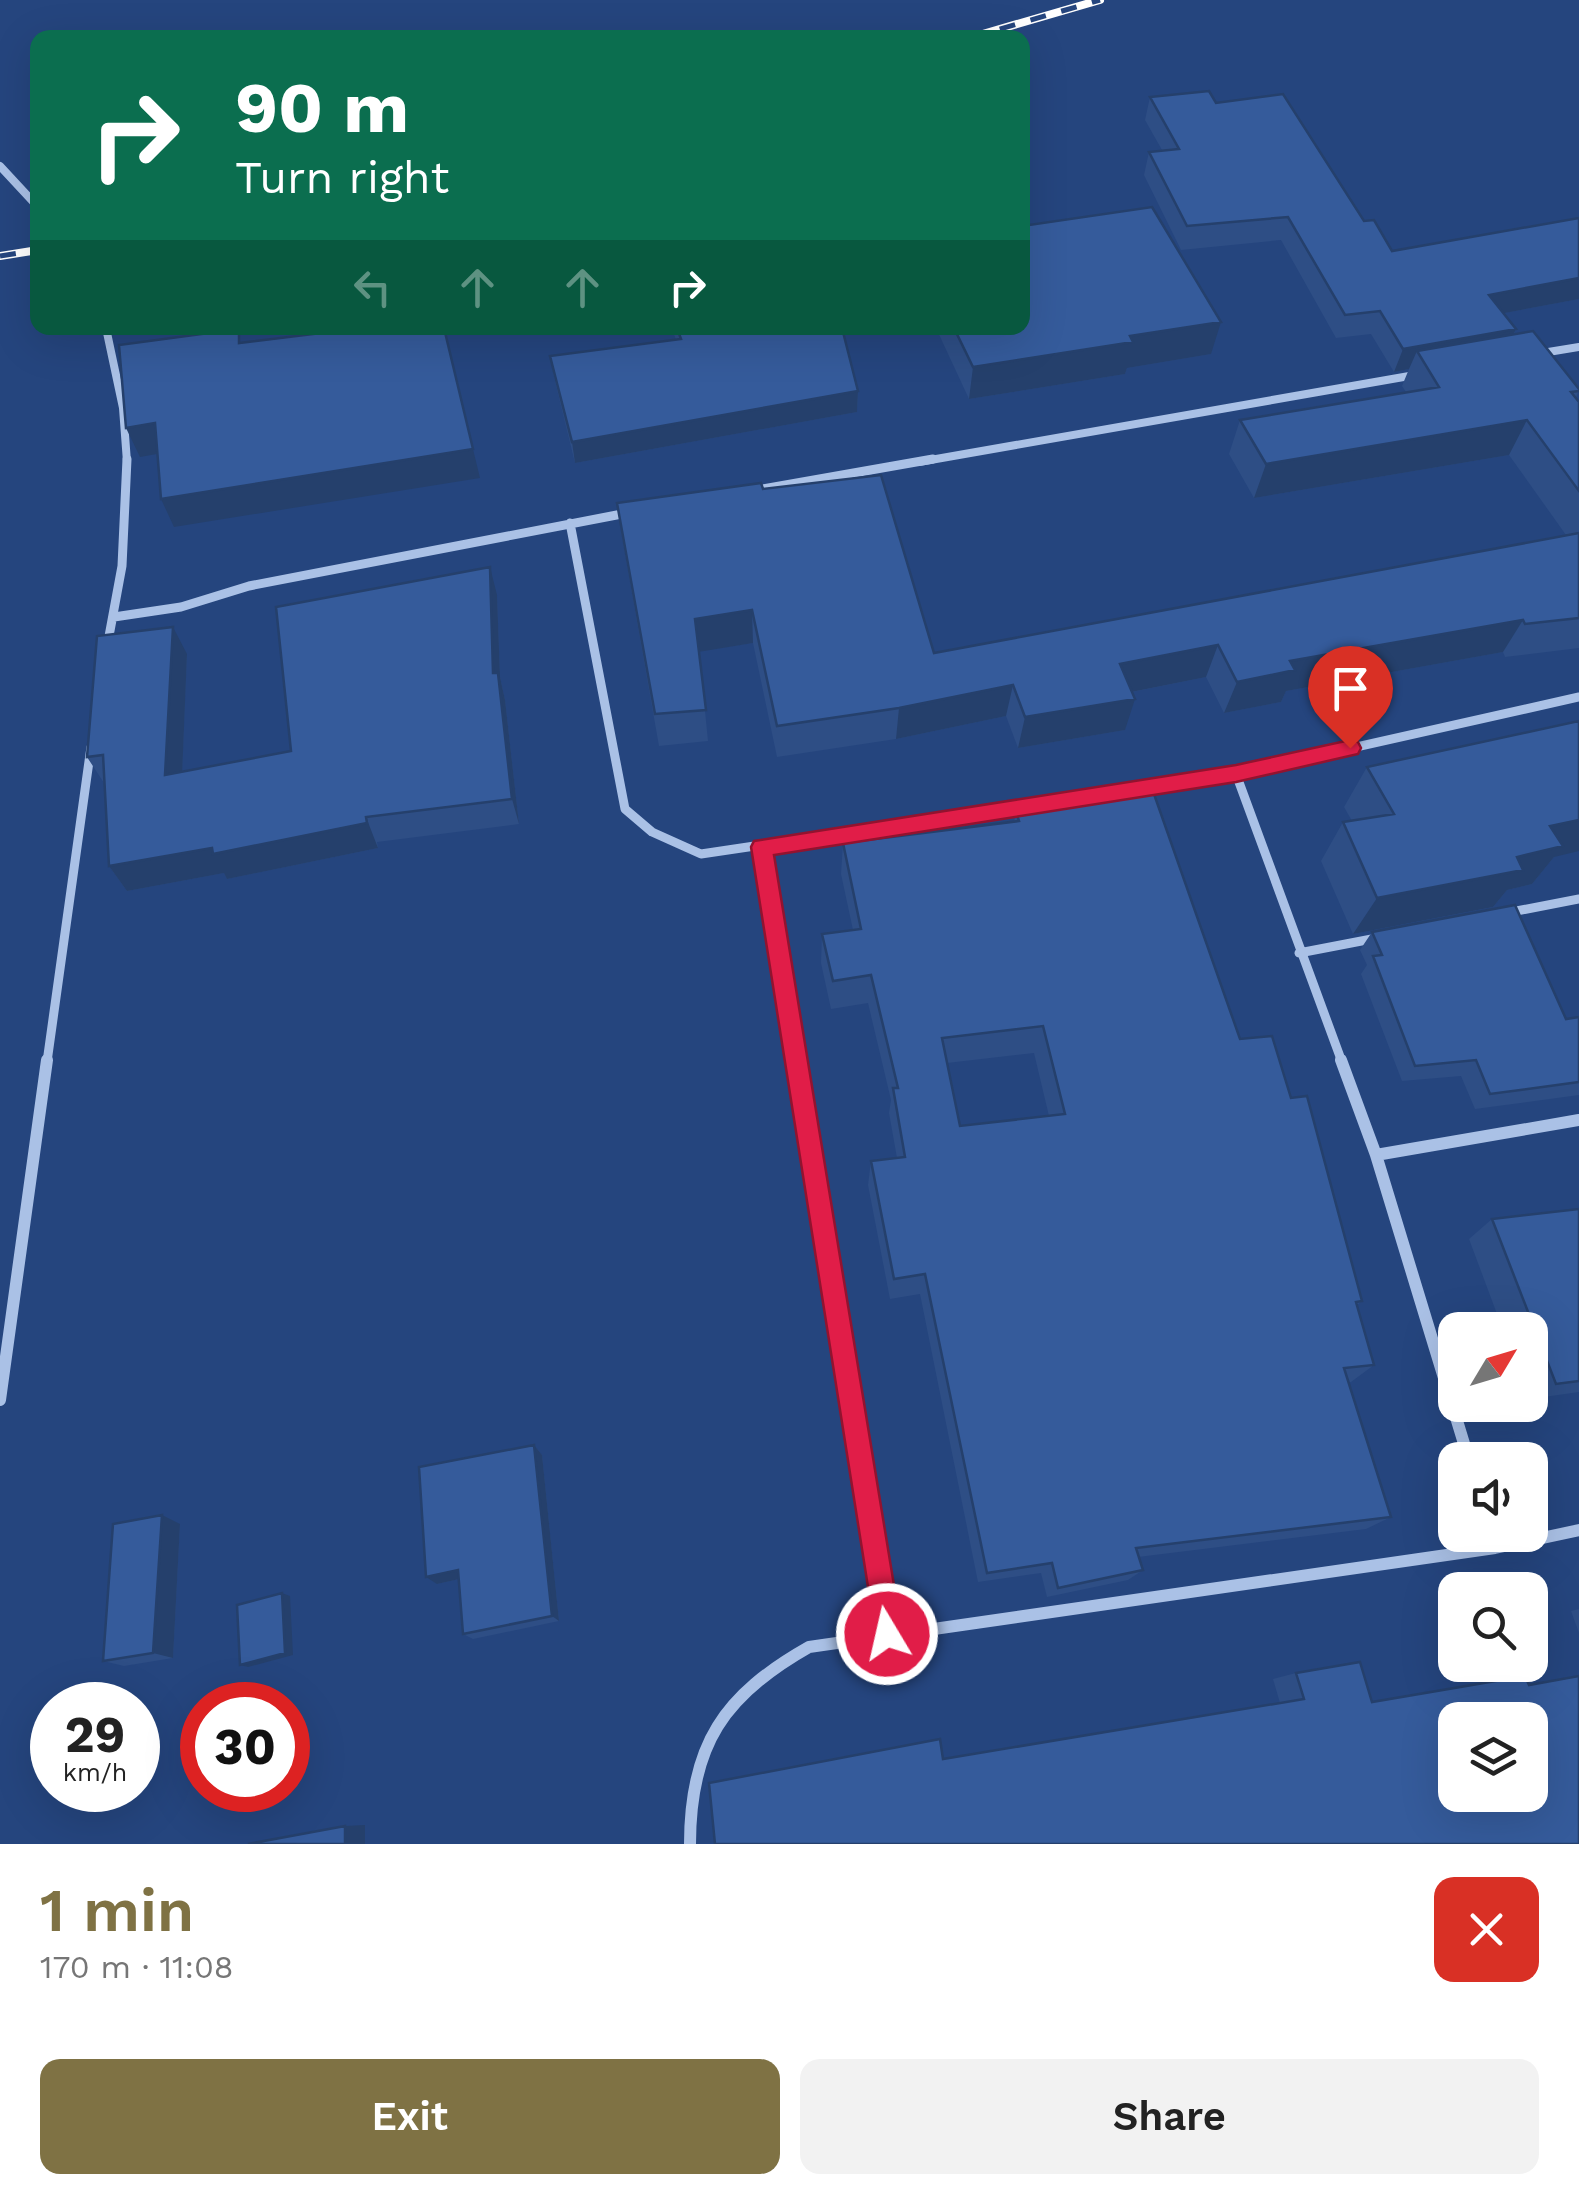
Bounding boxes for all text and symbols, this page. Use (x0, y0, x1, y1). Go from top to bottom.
text: 90 m (235, 67, 409, 149)
icon: right (70, 70, 200, 200)
text: Turn right (235, 151, 449, 204)
icon: left (345, 260, 400, 315)
icon: ahead (450, 260, 505, 315)
icon: ahead (555, 260, 610, 315)
icon: right (660, 260, 715, 315)
pin (1308, 646, 1393, 749)
icon: arrive (1323, 661, 1378, 716)
north arrow (1438, 1312, 1548, 1422)
map controls (1438, 1312, 1548, 1812)
button: sound (1438, 1442, 1548, 1552)
button: search (1438, 1572, 1548, 1682)
position arrow (835, 1582, 939, 1686)
speed limit sign: 30 (180, 1682, 310, 1812)
button: layers (1438, 1702, 1548, 1812)
text: 29 (65, 1705, 125, 1764)
text: km/h (63, 1758, 127, 1787)
text: 1 min (40, 1875, 194, 1946)
button: close (1434, 1877, 1539, 1982)
text: 170 m · 11:08 (40, 1948, 234, 1986)
button: Exit (40, 2059, 780, 2174)
button: Share (800, 2059, 1539, 2174)

